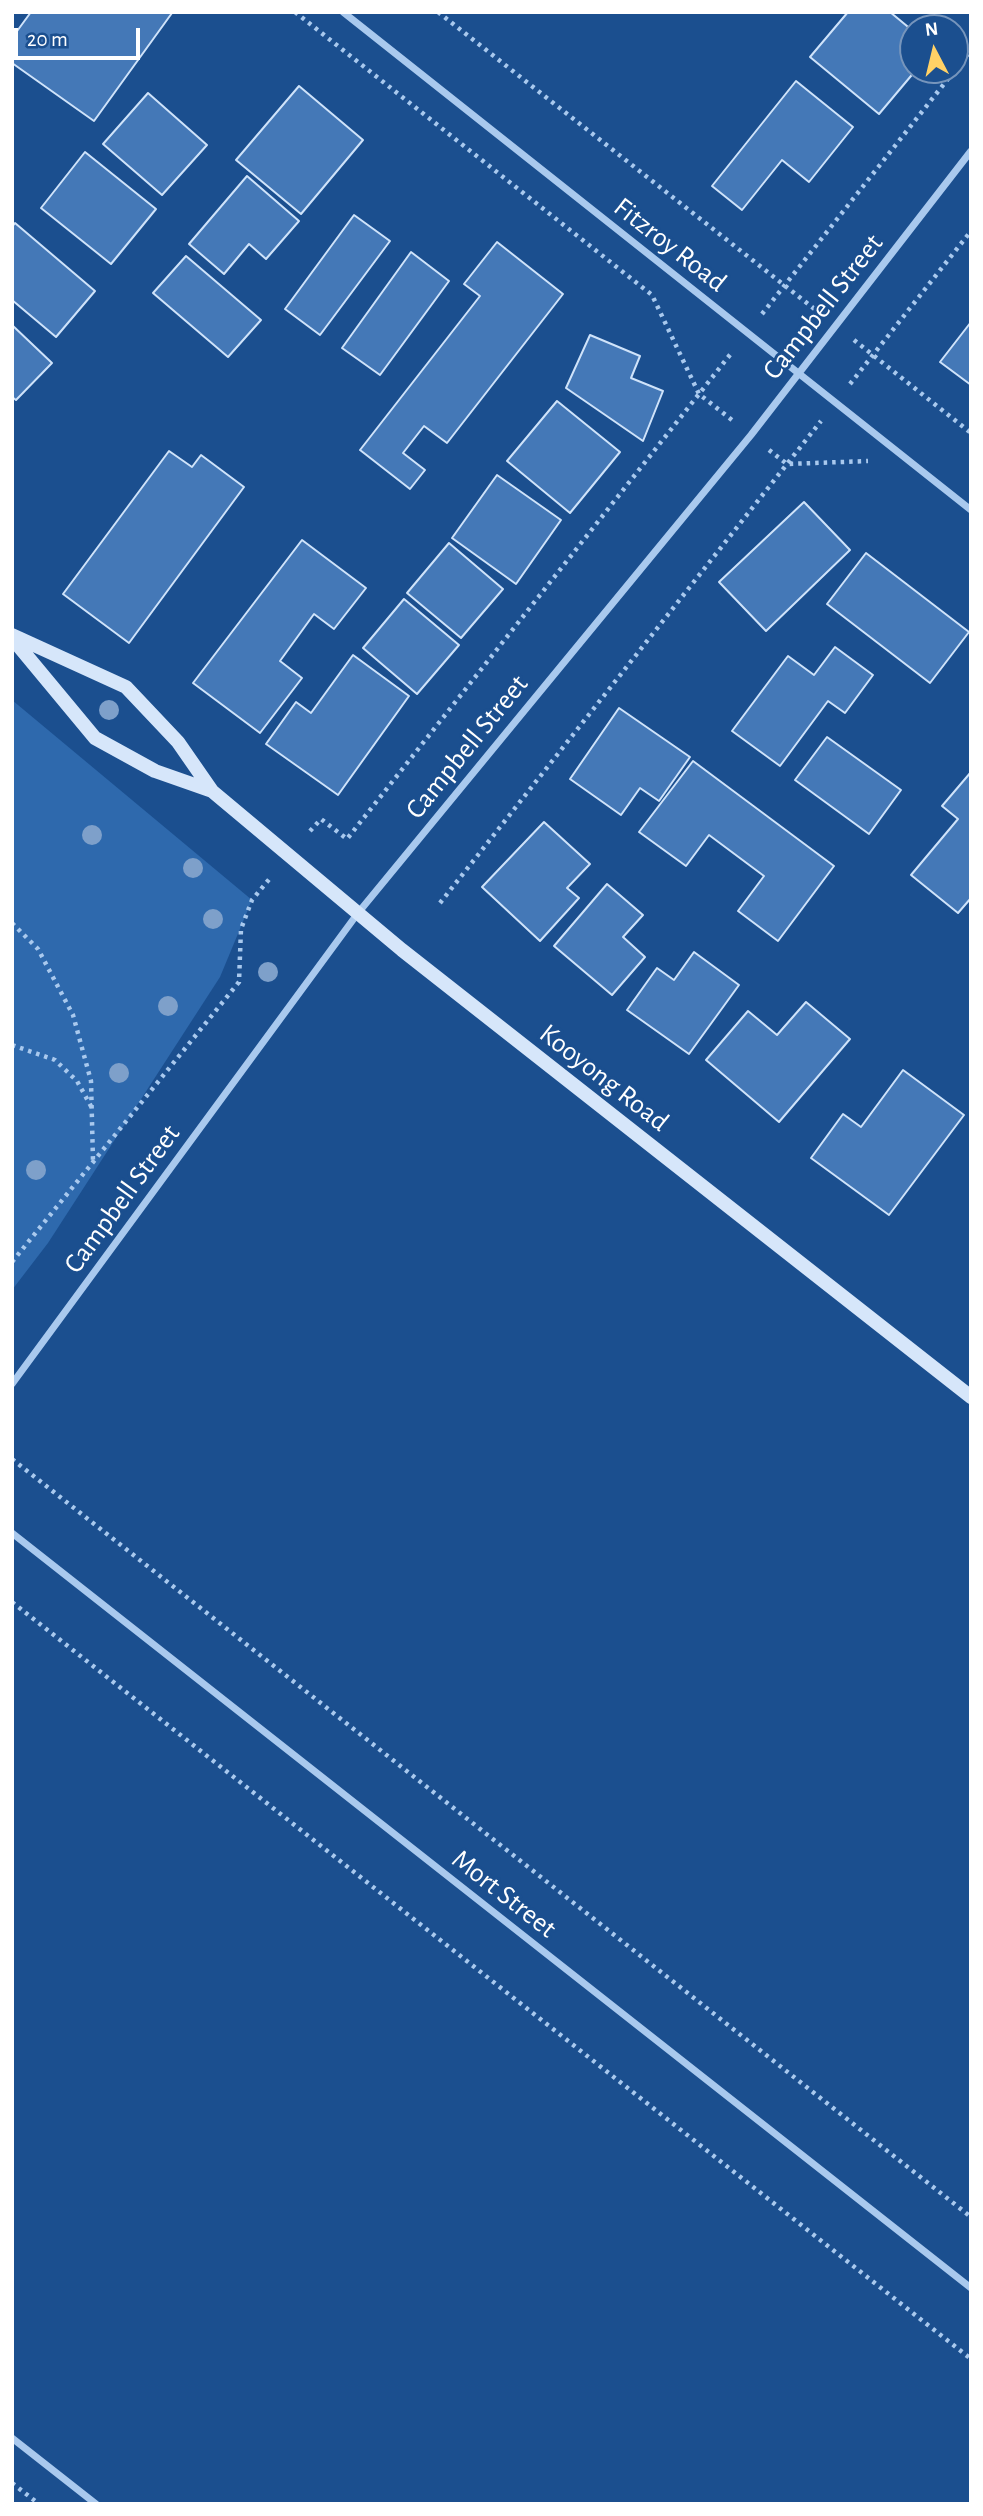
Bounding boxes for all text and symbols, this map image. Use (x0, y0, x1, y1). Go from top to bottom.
scale bar (18, 14, 144, 58)
north arrow (899, 14, 969, 84)
text: N (924, 19, 939, 40)
text: 20 m (27, 29, 68, 50)
street label: Fitzroy Road (607, 191, 733, 299)
street label: Campbell Street (756, 227, 890, 387)
street label: Campbell Street (399, 668, 535, 826)
street label: Kooyong Road (533, 1017, 675, 1139)
street label: Campbell Street (57, 1118, 187, 1280)
street label: Mort Street (445, 1843, 563, 1945)

